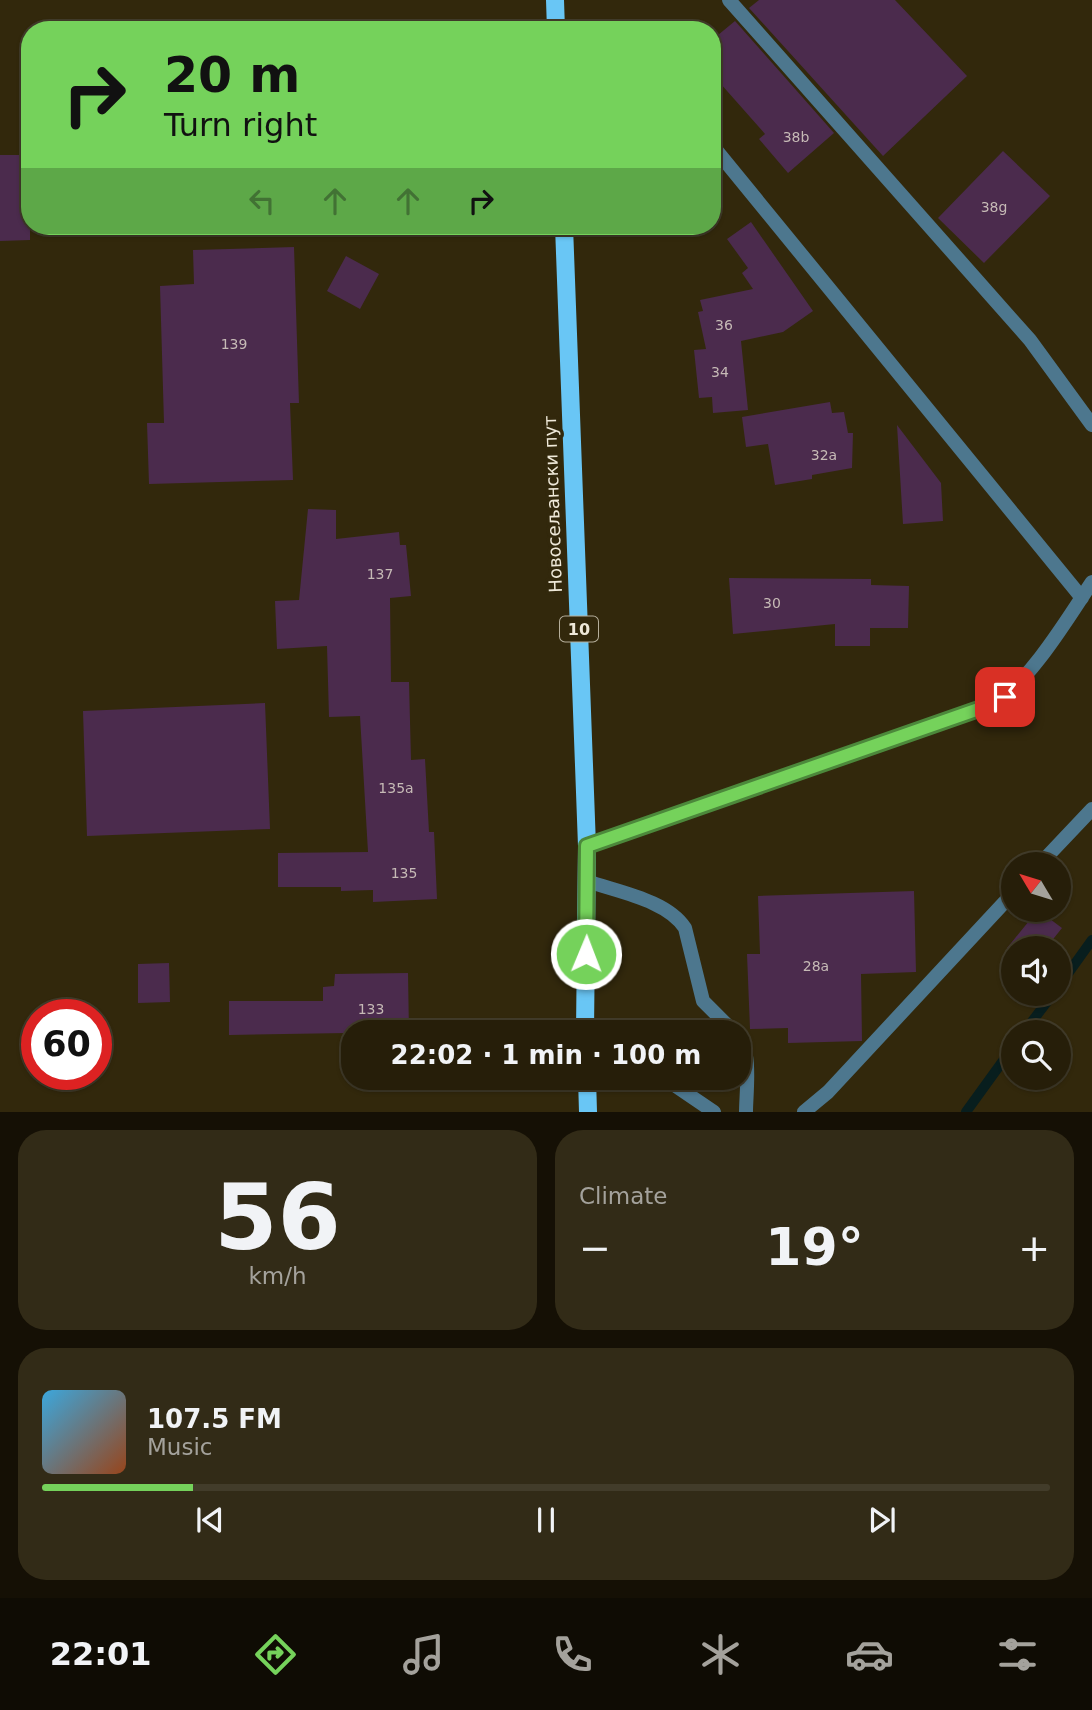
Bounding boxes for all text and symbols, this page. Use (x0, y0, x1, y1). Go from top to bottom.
text: 20 m (164, 47, 300, 104)
icon: right (49, 49, 140, 140)
text: Turn right (164, 106, 317, 144)
house number: 38b (783, 129, 809, 145)
icon: left (243, 182, 281, 220)
icon: ahead (316, 182, 354, 220)
icon: ahead (389, 182, 427, 220)
icon: right (462, 182, 500, 220)
house number: 38g (981, 199, 1007, 215)
house number: 36 (715, 317, 733, 333)
house number: 139 (221, 336, 247, 352)
house number: 34 (711, 364, 729, 380)
street label: Новосељански пут (539, 415, 566, 593)
house number: 32a (811, 447, 837, 463)
house number: 137 (367, 566, 393, 582)
house number: 30 (763, 595, 781, 611)
road number: 10 (560, 616, 598, 642)
pin (975, 667, 1035, 727)
icon: arrive (986, 678, 1024, 716)
house number: 135a (378, 780, 414, 796)
north arrow (1001, 852, 1071, 922)
map controls (1001, 852, 1071, 1090)
house number: 135 (391, 865, 417, 881)
position arrow (549, 917, 623, 991)
button: sound (1001, 936, 1071, 1006)
house number: 28a (803, 958, 829, 974)
speed limit sign: 60 (21, 999, 112, 1090)
house number: 133 (358, 1001, 384, 1017)
button: search (1001, 1020, 1071, 1090)
text: 22:02 · 1 min · 100 m (391, 1040, 701, 1070)
text: 56 (214, 1165, 341, 1270)
text: Climate (579, 1183, 668, 1209)
text: 19° (765, 1217, 864, 1277)
text: − (579, 1226, 611, 1270)
text: + (1018, 1226, 1050, 1270)
text: km/h (248, 1263, 307, 1289)
text: 107.5 FM (147, 1404, 282, 1434)
text: Music (147, 1434, 212, 1460)
icon: previous (191, 1501, 229, 1539)
icon: pause (527, 1501, 565, 1539)
icon: next (863, 1501, 901, 1539)
icon: directions (251, 1630, 300, 1679)
icon: music (399, 1630, 448, 1679)
icon: phone (548, 1630, 597, 1679)
icon: climate (696, 1630, 745, 1679)
icon: car (845, 1630, 894, 1679)
icon: filters (993, 1630, 1042, 1679)
text: 22:01 (50, 1635, 152, 1673)

